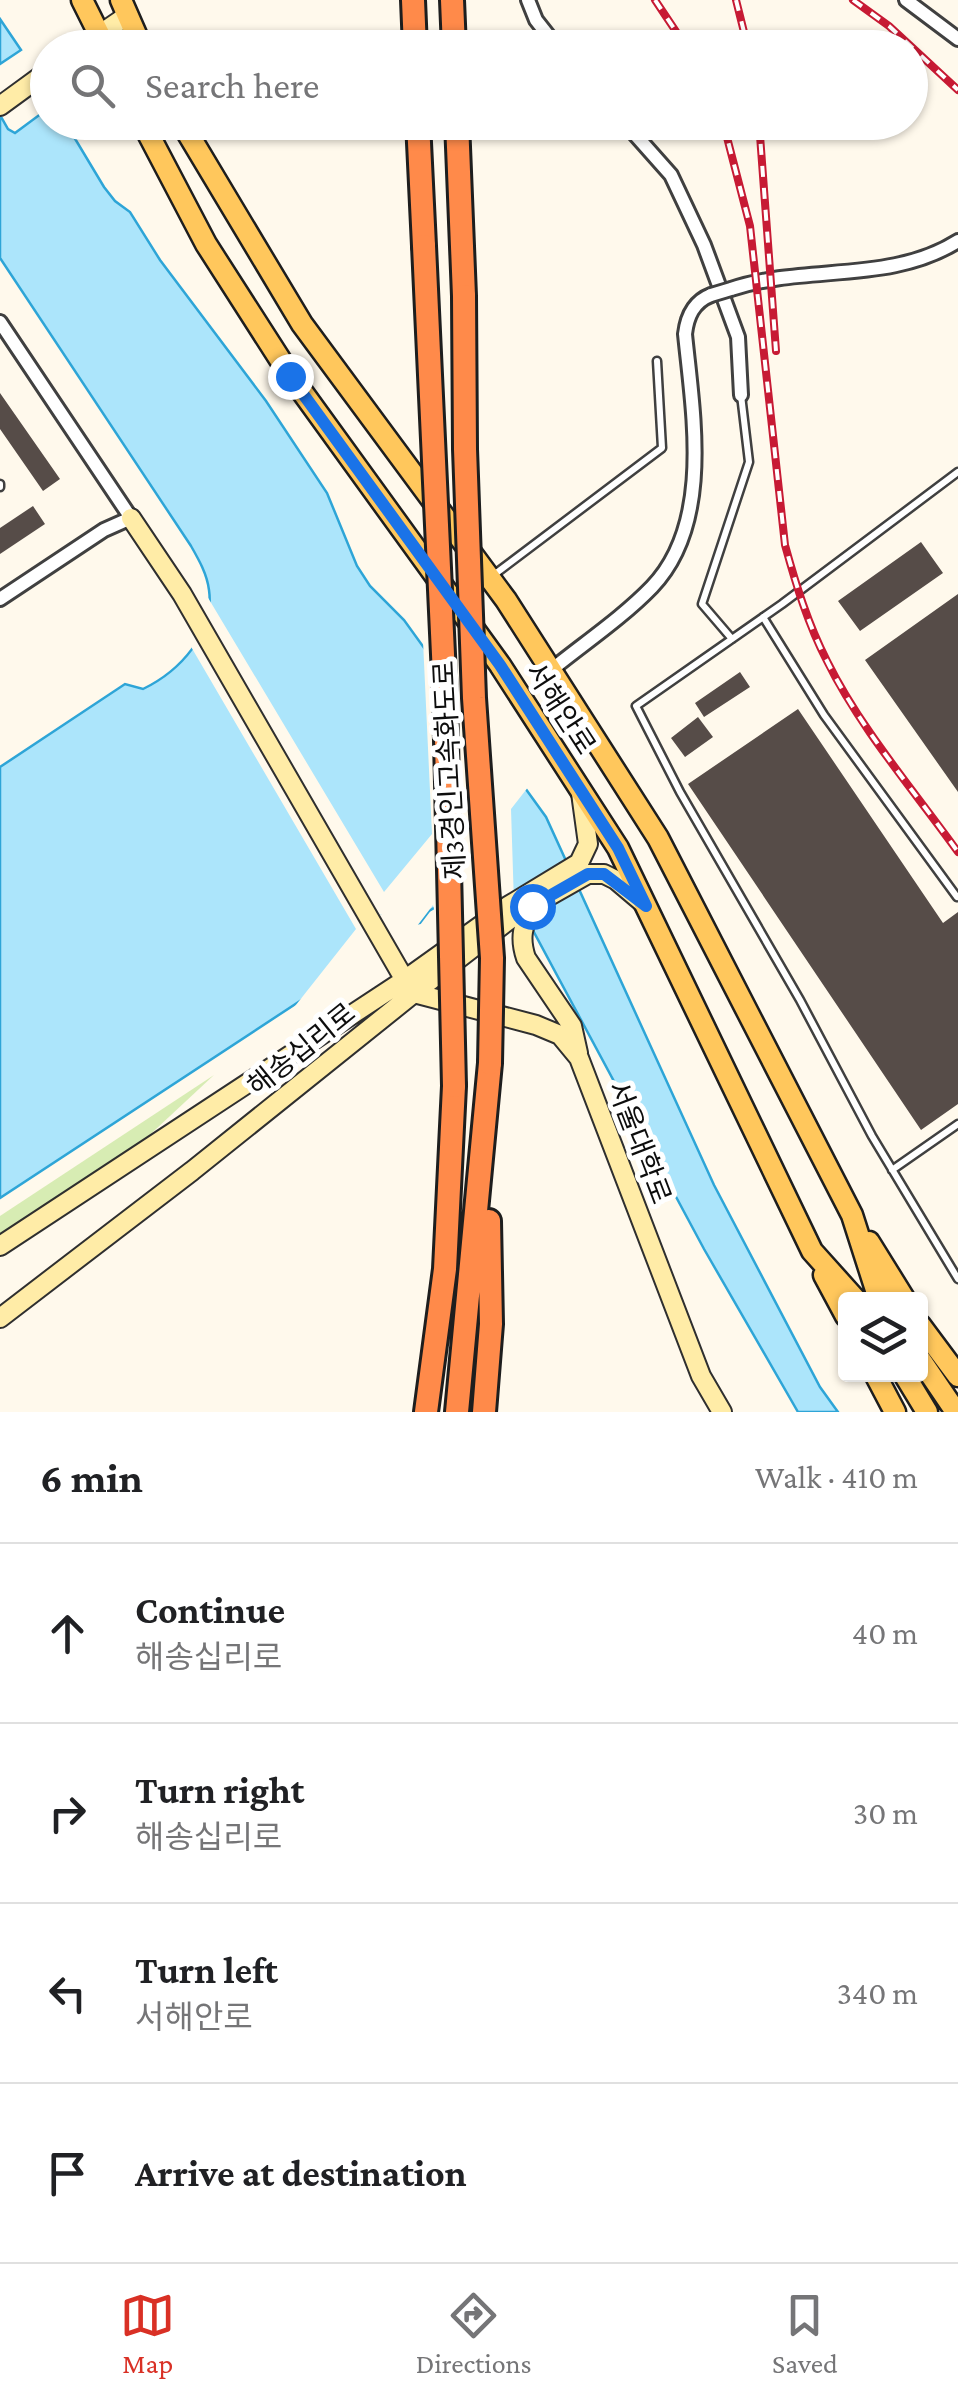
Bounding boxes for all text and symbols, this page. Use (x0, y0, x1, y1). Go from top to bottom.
search box (30, 30, 928, 140)
icon: search (65, 58, 120, 113)
text: Search here (145, 64, 319, 106)
route end (268, 354, 314, 400)
street label: 서해안로 (520, 657, 602, 760)
street label: 제3경인고속화도로 (428, 660, 471, 880)
route start (510, 884, 556, 930)
street label: 해송십리로 (242, 997, 361, 1102)
street label: 서울대학로 (602, 1076, 677, 1208)
map controls (838, 1292, 928, 1382)
button: layers (838, 1292, 928, 1382)
text: 6 min (40, 1454, 143, 1501)
text: Walk · 410 m (755, 1459, 918, 1495)
text: Continue (135, 1589, 285, 1631)
icon: ahead (40, 1606, 95, 1661)
text: 40 m (852, 1615, 918, 1651)
text: 해송십리로 (135, 1639, 282, 1675)
text: Turn right (135, 1769, 304, 1811)
icon: right (40, 1786, 95, 1841)
text: 30 m (853, 1795, 918, 1831)
text: 해송십리로 (135, 1819, 282, 1855)
text: Turn left (135, 1949, 278, 1991)
icon: left (40, 1966, 95, 2021)
text: 340 m (837, 1975, 918, 2011)
text: 서해안로 (135, 1999, 253, 2035)
icon: arrive (40, 2146, 95, 2201)
text: Arrive at destination (135, 2152, 467, 2194)
tab: Map (120, 2288, 175, 2379)
tab: Directions (416, 2288, 532, 2379)
tab: Saved (772, 2288, 838, 2379)

